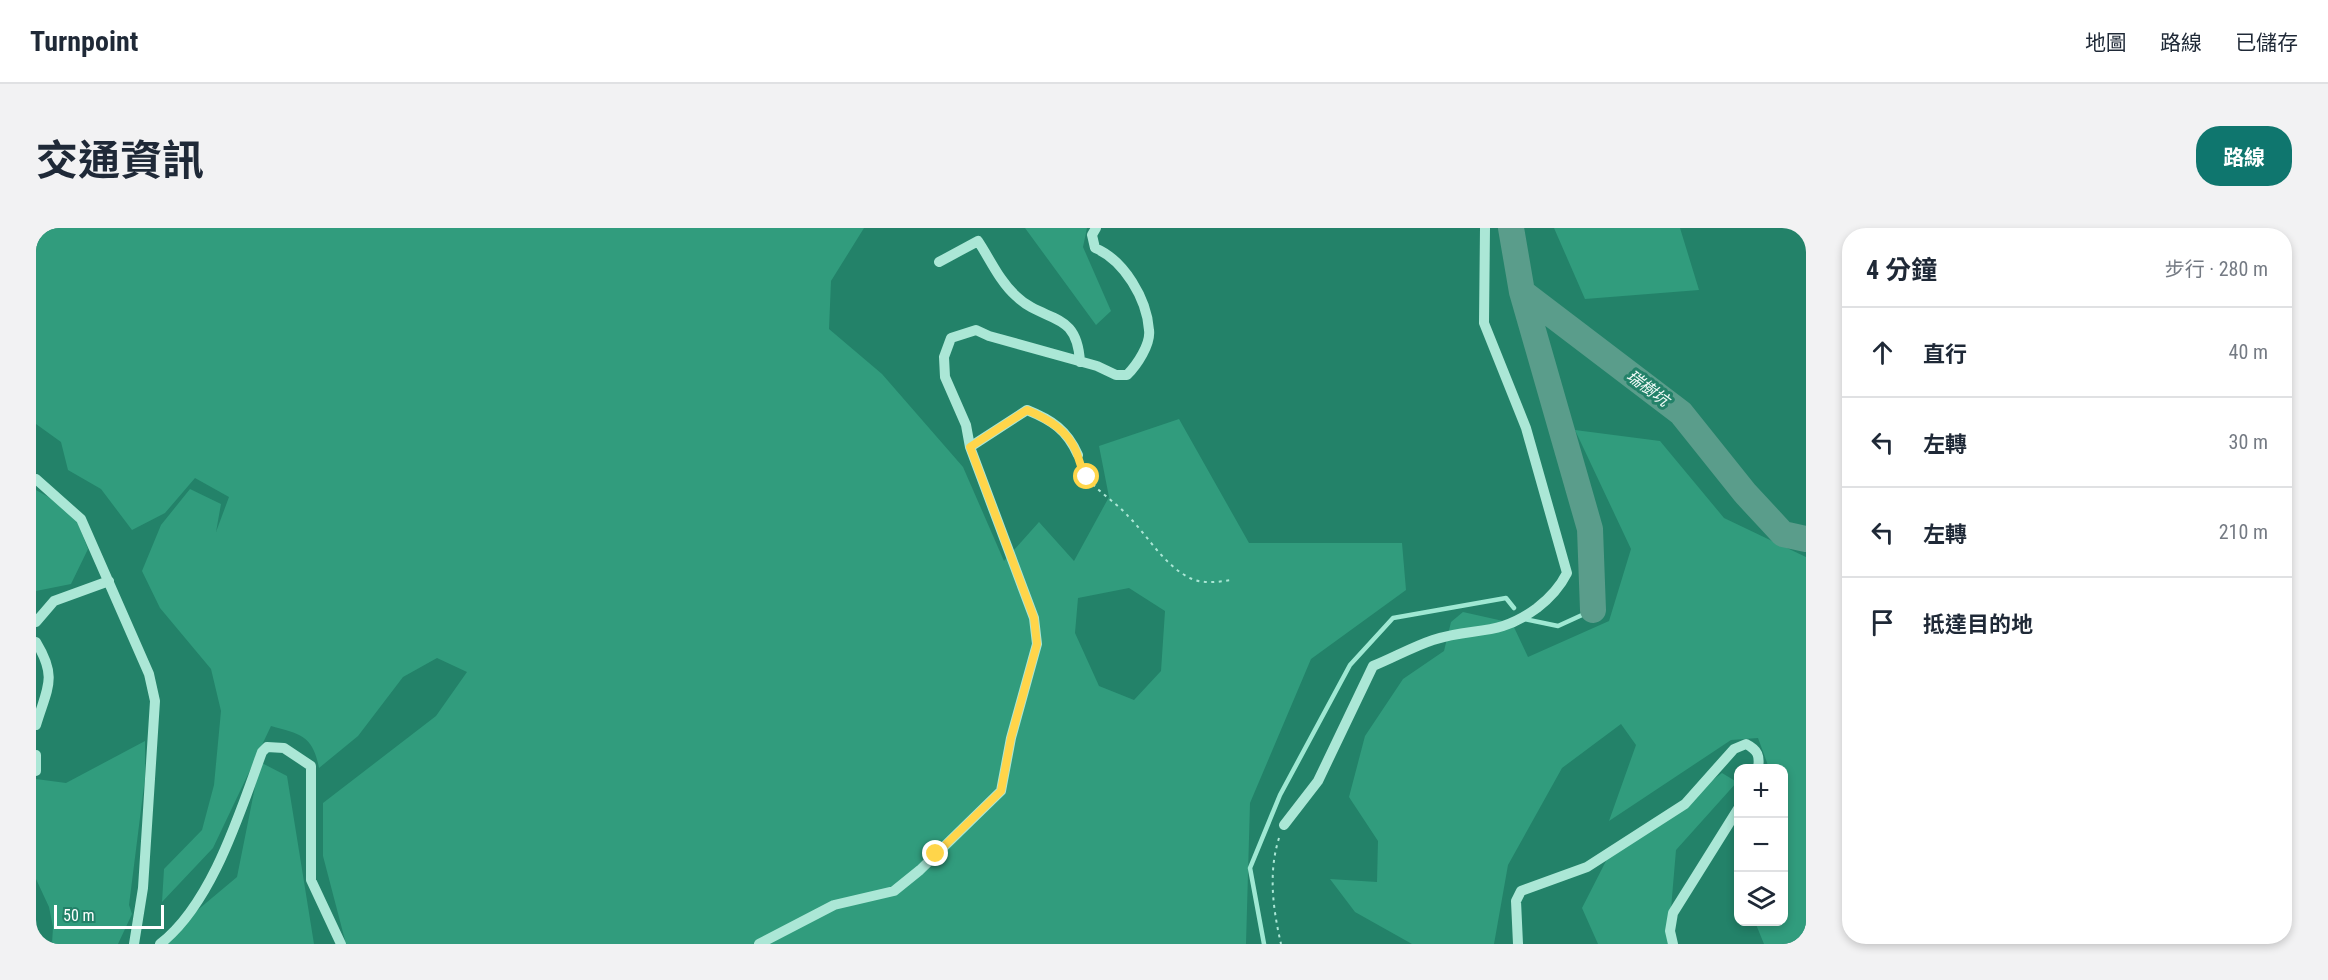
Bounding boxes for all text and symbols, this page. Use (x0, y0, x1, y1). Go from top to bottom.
text: Turnpoint (30, 25, 138, 58)
text: 地圖 (2085, 31, 2127, 55)
text: 路線 (2160, 31, 2202, 55)
text: 已儲存 (2235, 31, 2298, 55)
button: 路線 (2196, 126, 2292, 186)
text: 交通資訊 (36, 136, 204, 185)
text: 4 分鐘 (1866, 255, 1937, 285)
text: 步行 · 280 m (2165, 257, 2268, 281)
icon: ahead (1866, 336, 1899, 369)
text: 40 m (2229, 340, 2268, 364)
text: 直行 (1923, 342, 1967, 367)
water label: 瑞樹坑 (1623, 366, 1674, 411)
icon: left (1866, 426, 1899, 459)
text: 30 m (2229, 430, 2268, 454)
text: 左轉 (1923, 432, 1967, 457)
route start (1073, 463, 1099, 489)
icon: left (1866, 516, 1899, 549)
text: 210 m (2219, 520, 2268, 544)
text: 左轉 (1923, 522, 1967, 547)
icon: arrive (1866, 606, 1899, 639)
text: 抵達目的地 (1923, 612, 2033, 637)
map controls (1734, 764, 1788, 926)
button: + (1734, 764, 1788, 818)
button: − (1734, 818, 1788, 872)
route end (922, 840, 948, 866)
button: layers (1734, 872, 1788, 926)
scale bar (54, 902, 164, 930)
text: 50 m (63, 906, 95, 925)

